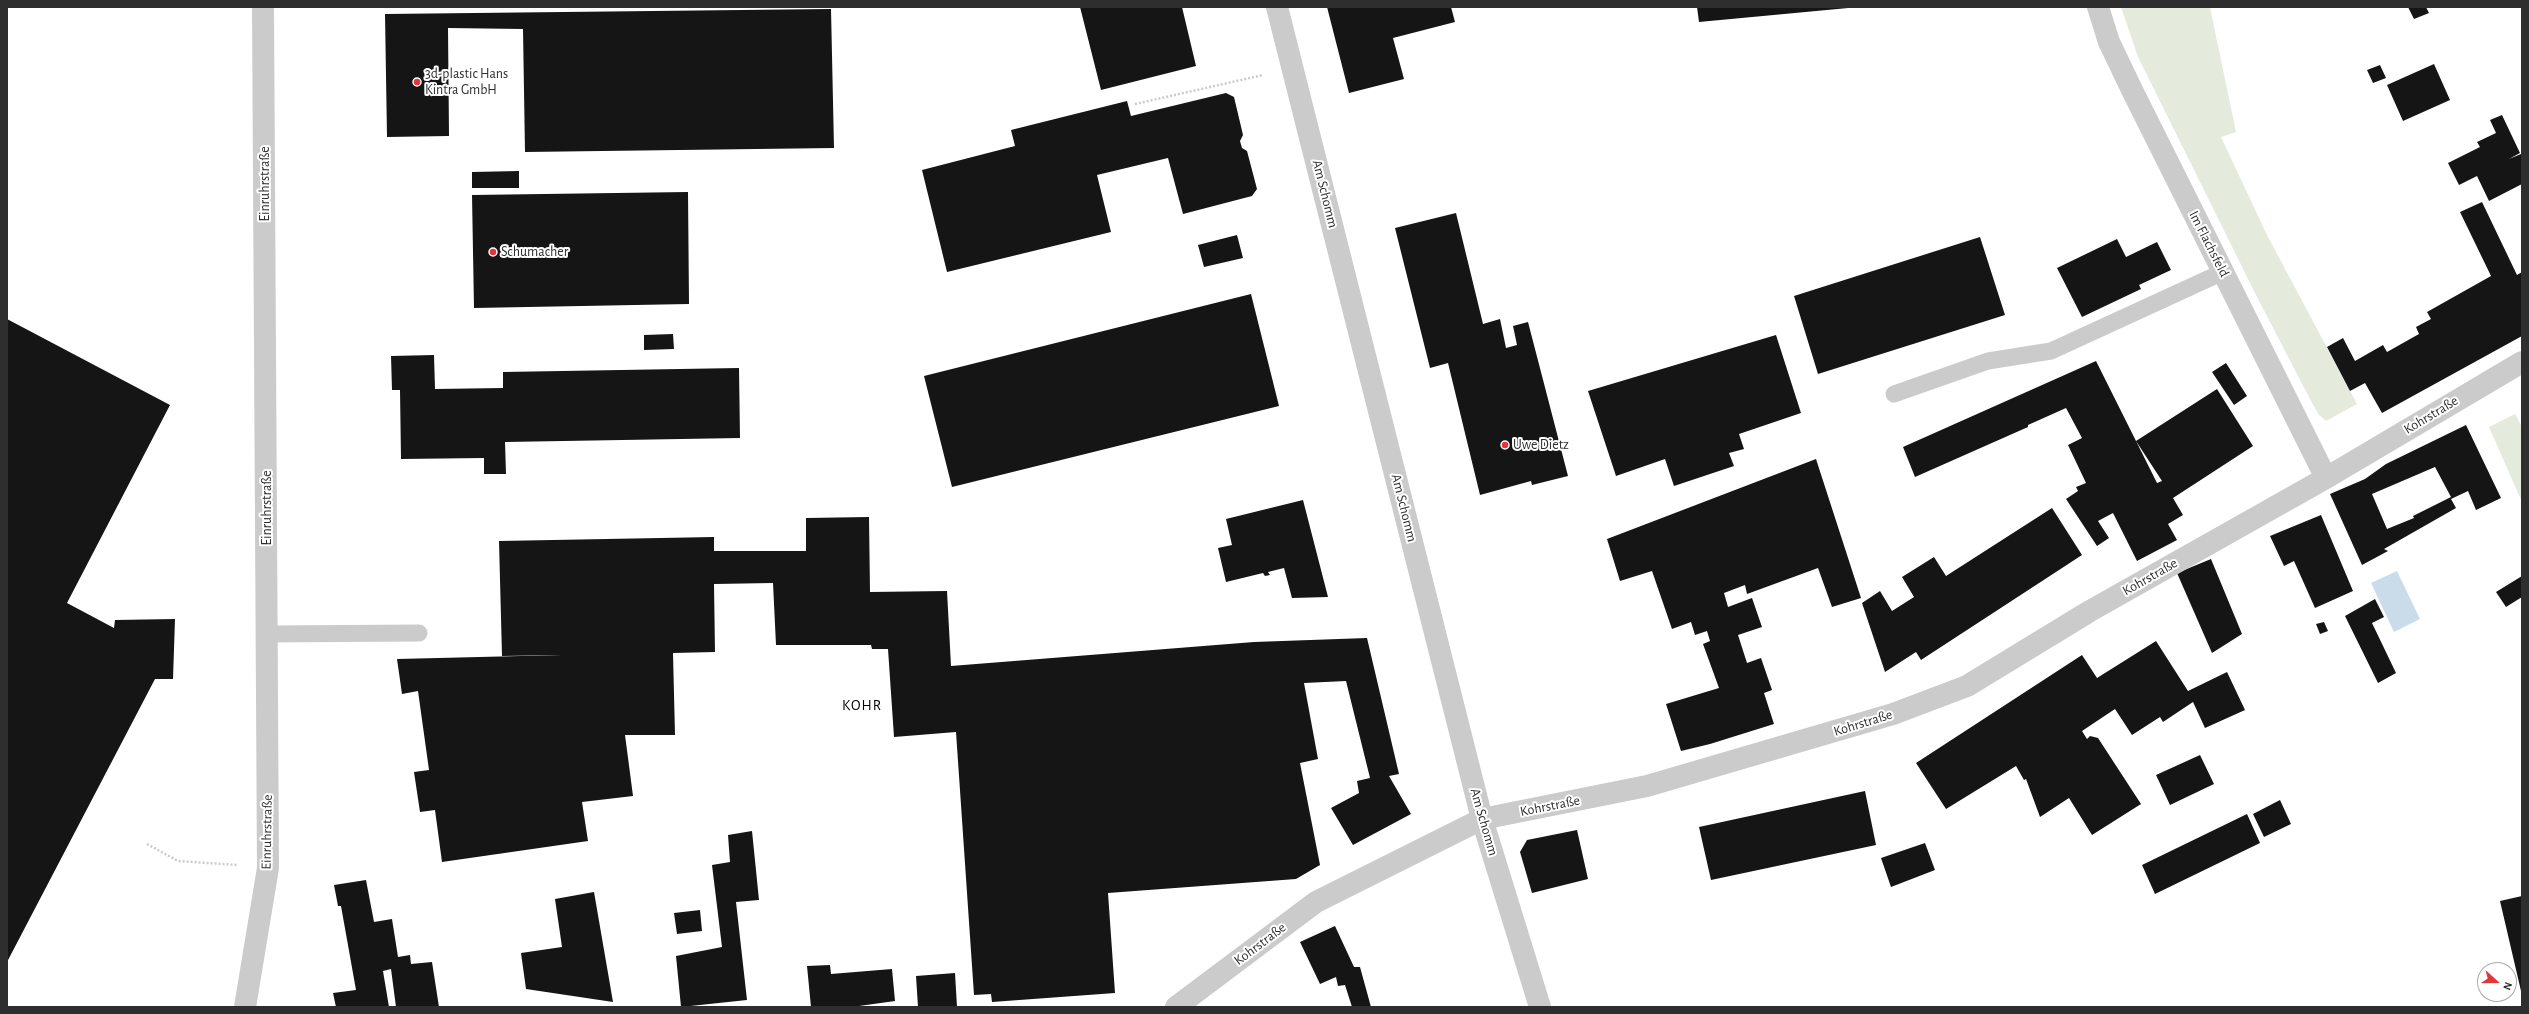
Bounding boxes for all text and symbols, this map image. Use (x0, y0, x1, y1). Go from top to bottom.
place label: 3d-plastic Hans Kintra GmbH (425, 66, 508, 98)
marker: 3d-plastic Hans Kintra GmbH (412, 77, 422, 87)
street label: Einruhrstraße (257, 146, 273, 222)
street label: Am Schomm (1308, 158, 1342, 230)
street label: Im Flachsfeld (2185, 208, 2233, 280)
place label: Schumacher (501, 244, 568, 260)
marker: Schumacher (488, 247, 498, 257)
street label: Kohrstraße (2401, 392, 2461, 438)
place label: Uwe Dietz (1513, 437, 1569, 453)
marker: Uwe Dietz (1500, 440, 1510, 450)
street label: Einruhrstraße (259, 470, 275, 546)
street label: Am Schomm (1387, 472, 1421, 544)
street label: Kohrstraße (2120, 555, 2180, 599)
district label: KOHR (842, 696, 882, 714)
street label: Kohrstraße (1832, 706, 1894, 740)
street label: Am Schomm (1466, 786, 1502, 858)
street label: Kohrstraße (1519, 792, 1581, 820)
street label: Einruhrstraße (258, 794, 276, 870)
street label: Kohrstraße (1231, 919, 1289, 969)
north arrow (2477, 962, 2517, 1002)
text: N (2501, 981, 2514, 992)

